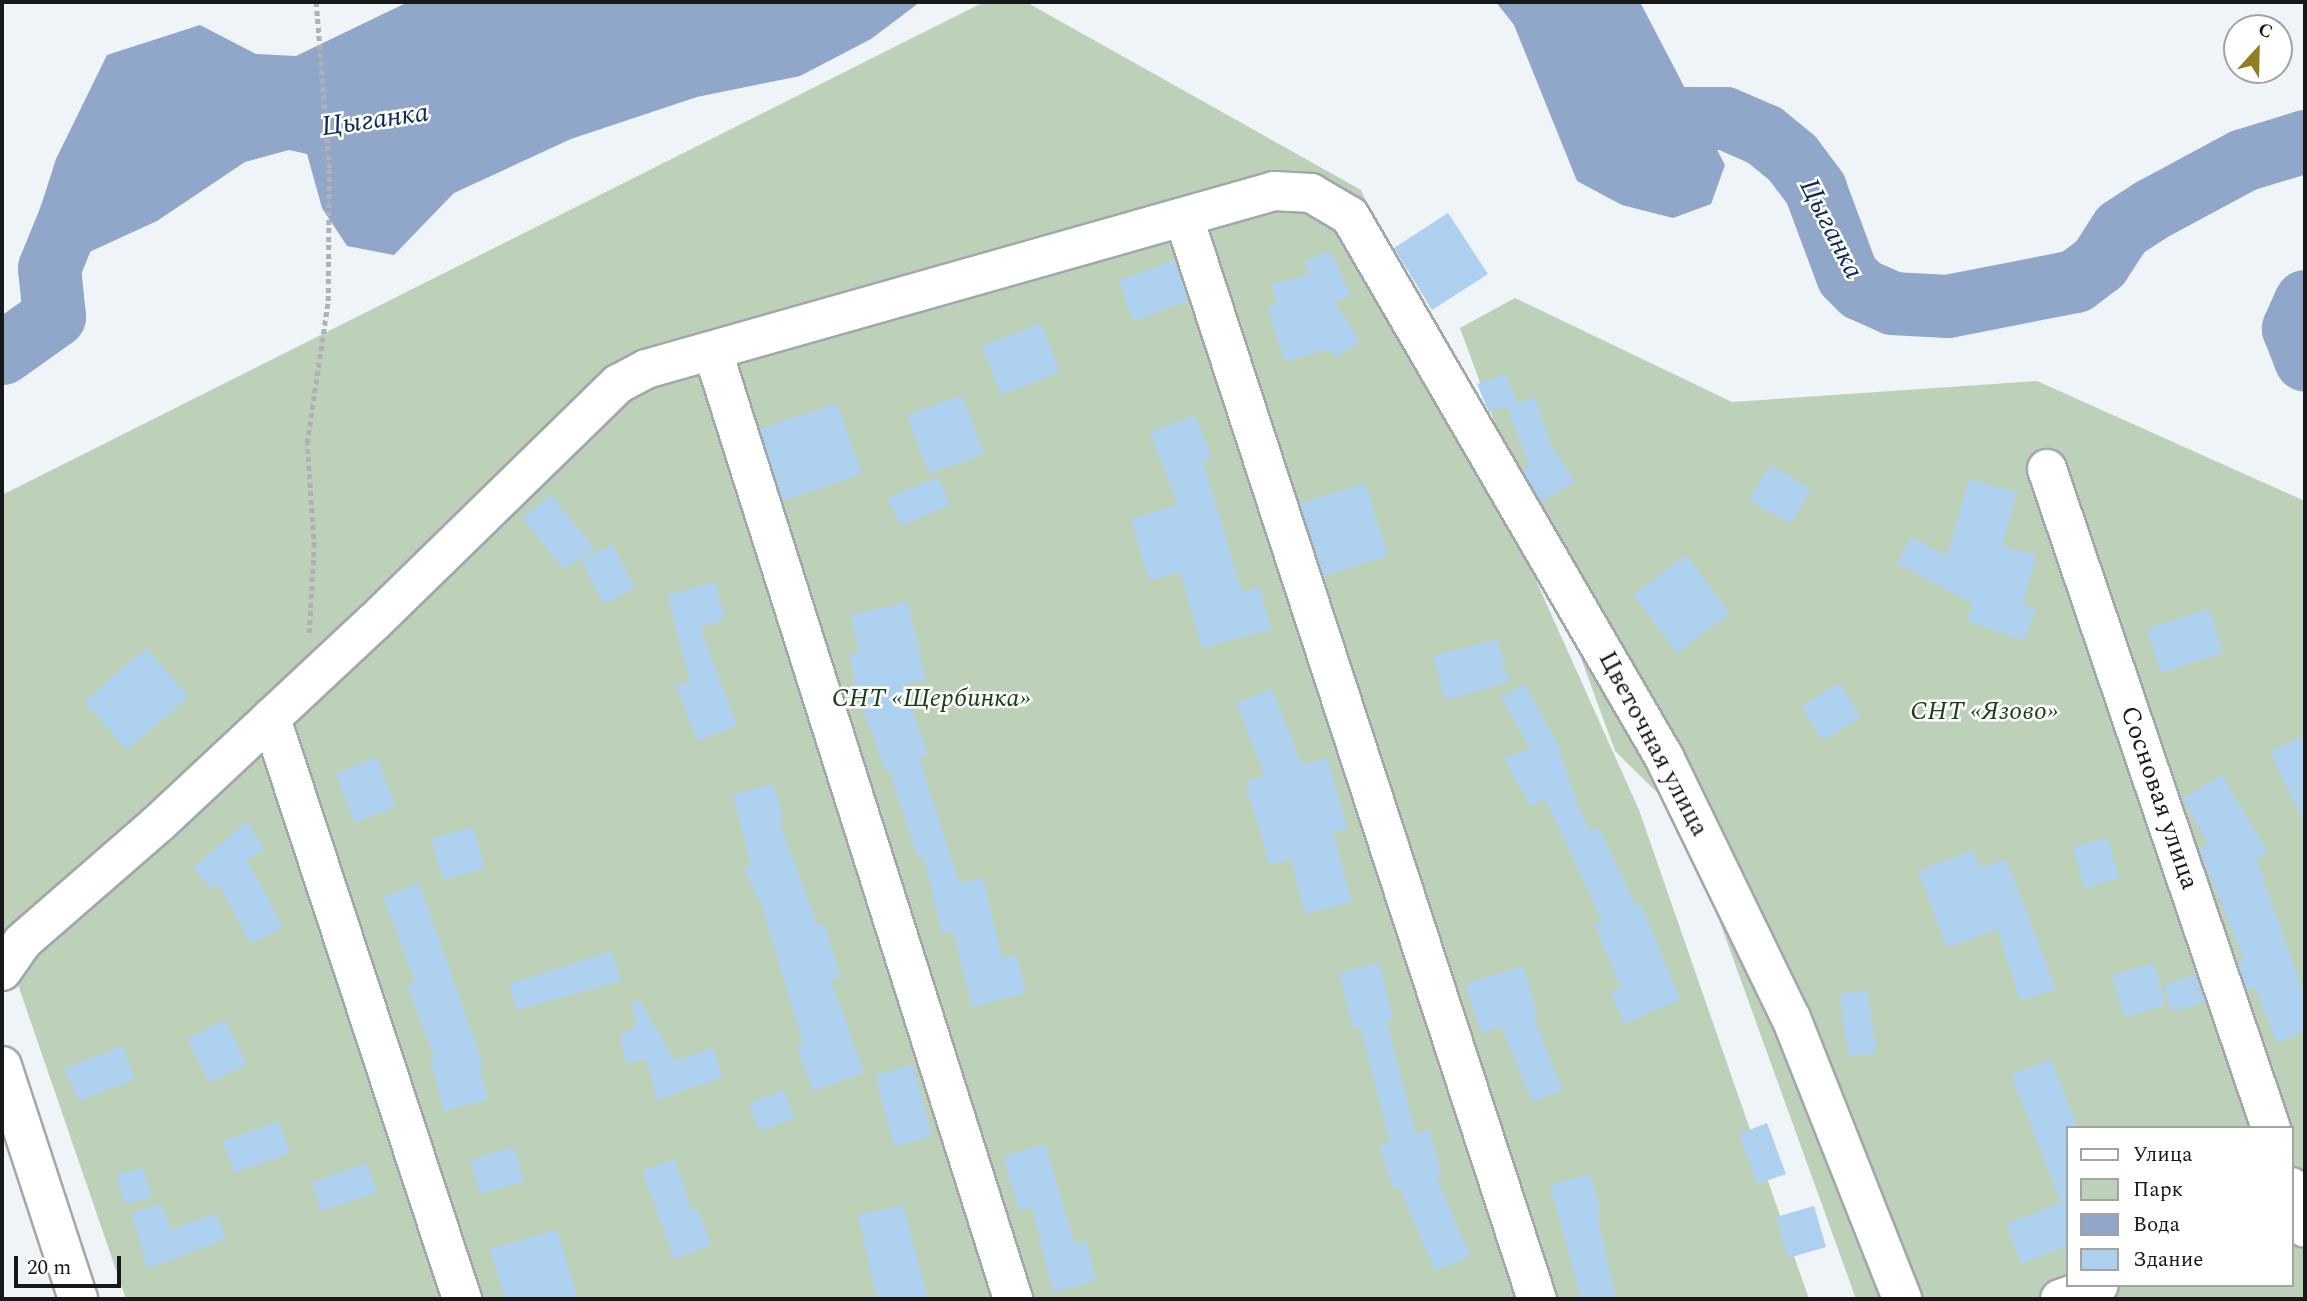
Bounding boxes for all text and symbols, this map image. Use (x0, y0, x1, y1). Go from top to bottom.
north arrow (2223, 14, 2293, 84)
text: С (2254, 15, 2277, 47)
water label: Цыганка (319, 96, 431, 144)
water label: Цыганка (1792, 173, 1870, 285)
street label: Цветочная улица (1591, 646, 1715, 842)
park label: СНТ «Щербинка» (832, 683, 1030, 715)
park label: СНТ «Язово» (1910, 696, 2058, 728)
street label: Сосновая улица (2113, 702, 2205, 894)
legend (2066, 1126, 2293, 1287)
text: Улица (2133, 1139, 2192, 1171)
text: Парк (2133, 1174, 2183, 1206)
text: Вода (2133, 1209, 2180, 1241)
scale bar (18, 1242, 124, 1286)
text: Здание (2133, 1244, 2203, 1276)
text: 20 m (27, 1252, 71, 1284)

